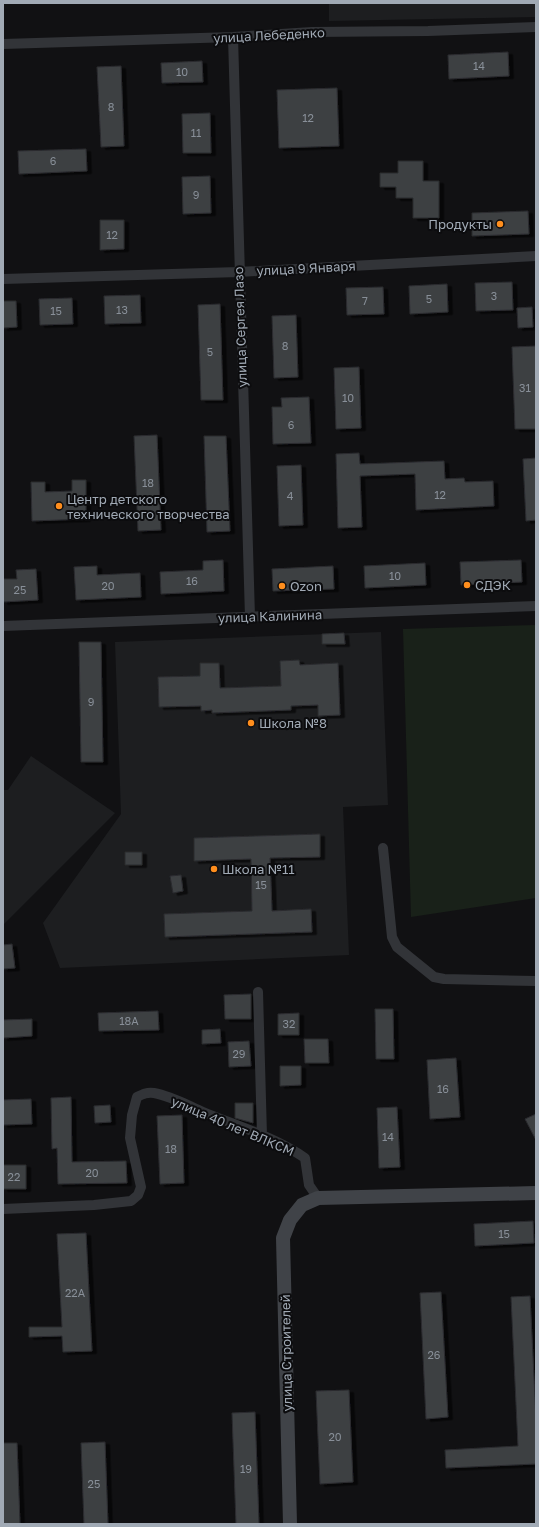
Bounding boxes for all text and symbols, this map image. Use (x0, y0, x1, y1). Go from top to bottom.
street label: улица Лебеденко (213, 24, 325, 46)
house number: 14 (473, 59, 485, 72)
house number: 10 (176, 65, 188, 78)
house number: 8 (108, 100, 115, 113)
house number: 12 (302, 111, 314, 124)
house number: 11 (191, 126, 201, 139)
house number: 6 (50, 154, 57, 167)
house number: 9 (193, 188, 199, 201)
place label: Продукты (428, 216, 492, 232)
marker: Продукты (495, 219, 505, 229)
house number: 12 (106, 228, 118, 241)
street label: улица 9 Января (256, 257, 356, 279)
street label: улица Сергея Лазо (230, 266, 250, 388)
house number: 3 (491, 289, 497, 302)
house number: 5 (426, 292, 432, 305)
house number: 7 (362, 294, 368, 307)
house number: 13 (116, 303, 128, 316)
house number: 15 (50, 304, 62, 317)
house number: 8 (282, 339, 289, 352)
house number: 5 (207, 345, 213, 358)
house number: 31 (519, 381, 531, 394)
house number: 10 (342, 391, 354, 404)
house number: 6 (288, 418, 295, 431)
house number: 18 (142, 476, 154, 489)
house number: 12 (434, 488, 446, 501)
house number: 4 (287, 489, 294, 502)
place label: Центр детского технического творчества (67, 491, 230, 522)
marker: Центр детского технического творчества (54, 501, 64, 511)
house number: 10 (389, 569, 401, 582)
house number: 16 (186, 574, 198, 587)
place label: СДЭК (475, 577, 511, 593)
place label: Ozon (290, 578, 322, 594)
house number: 20 (101, 579, 115, 592)
marker: СДЭК (462, 580, 472, 590)
marker: Ozon (277, 581, 287, 591)
house number: 25 (14, 583, 26, 596)
street label: улица Калинина (218, 606, 322, 626)
house number: 9 (88, 695, 94, 708)
place label: Школа №8 (259, 715, 327, 731)
marker: Школа №8 (246, 718, 256, 728)
place label: Школа №11 (222, 861, 295, 877)
marker: Школа №11 (209, 864, 219, 874)
house number: 15 (255, 878, 267, 891)
house number: 18А (119, 1014, 139, 1027)
house number: 32 (283, 1017, 295, 1030)
house number: 29 (232, 1047, 246, 1060)
house number: 16 (437, 1082, 449, 1095)
street label: улица 40 лет ВЛКСМ (169, 1093, 297, 1159)
house number: 14 (382, 1130, 394, 1143)
house number: 18 (165, 1142, 177, 1155)
house number: 20 (85, 1166, 99, 1179)
house number: 22 (8, 1170, 20, 1183)
house number: 15 (498, 1227, 510, 1240)
house number: 22А (65, 1286, 86, 1299)
street label: улица Строителей (277, 1294, 295, 1412)
house number: 26 (427, 1348, 441, 1361)
house number: 20 (328, 1430, 342, 1443)
house number: 19 (240, 1462, 252, 1475)
house number: 25 (88, 1477, 100, 1490)

